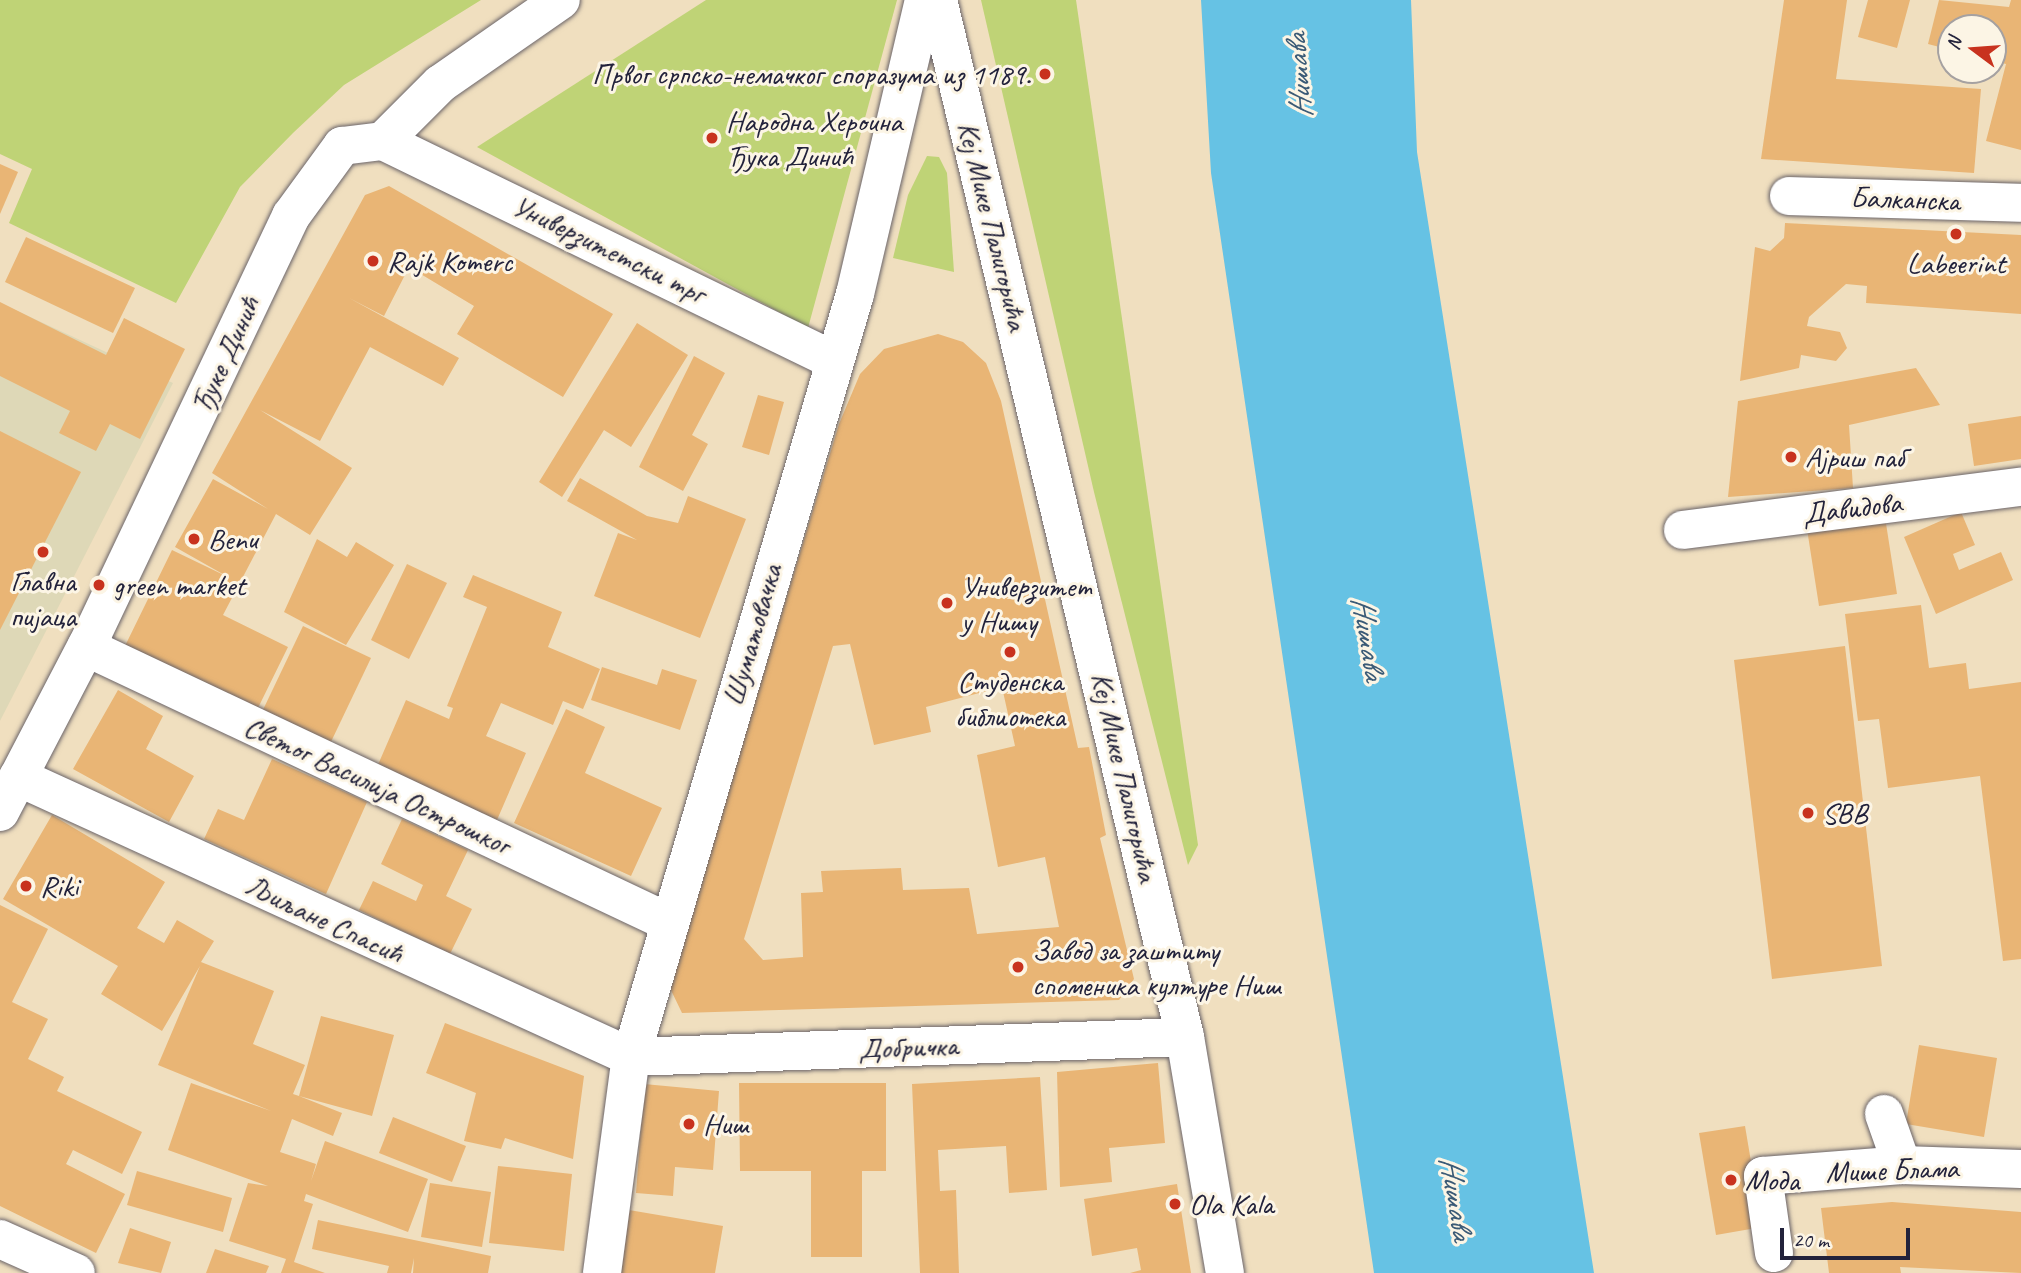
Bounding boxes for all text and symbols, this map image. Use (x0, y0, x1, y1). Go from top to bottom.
north arrow (1937, 14, 2007, 84)
water label: Нишава (1277, 33, 1321, 119)
text: N (1941, 35, 1967, 53)
place label: Првог српско-немачког споразума из 1189. (594, 56, 1031, 92)
marker: Првог српско-немачког споразума из 1189. (1037, 66, 1053, 82)
place label: Народна Хероина Ђука Динић (726, 103, 902, 174)
street label: Кеј Мике Палигорића (949, 115, 1037, 337)
marker: Народна Хероина Ђука Динић (704, 130, 720, 146)
street label: Балканска (1850, 179, 1960, 219)
street label: Универзитетски трг (508, 187, 710, 311)
marker: Labeerint (1948, 226, 1964, 242)
place label: Rajk Komerc (387, 243, 513, 279)
place label: Labeerint (1907, 245, 2005, 281)
marker: Rajk Komerc (365, 253, 381, 269)
street label: Ђуке Динић (182, 290, 268, 420)
place label: Ајриш паб (1805, 439, 1905, 475)
marker: Ајриш паб (1783, 449, 1799, 465)
street label: Давидова (1800, 484, 1904, 532)
place label: Benu (208, 521, 258, 557)
marker: Benu (186, 531, 202, 547)
marker: Главна пијаца (35, 544, 51, 560)
street label: Шуматовачка (715, 560, 789, 710)
place label: Главна пијаца (10, 563, 76, 634)
place label: green market (113, 567, 246, 603)
place label: Универзитет у Нишу (961, 568, 1092, 638)
marker: green market (91, 577, 107, 593)
water label: Нишава (1342, 594, 1394, 682)
marker: Универзитет у Нишу (939, 595, 955, 611)
marker: Студенска библиотека (1002, 644, 1018, 660)
place label: Студенска библиотека (955, 663, 1065, 734)
street label: Кеј Мике Палигорића (1083, 665, 1167, 889)
street label: Светог Василија Острошког (239, 708, 515, 862)
place label: SBB (1822, 795, 1867, 831)
marker: SBB (1800, 805, 1816, 821)
street label: Љиљане Спасић (239, 866, 409, 972)
place label: Riki (40, 868, 78, 904)
marker: Riki (18, 878, 34, 894)
place label: Завод за заштиту споменика културе Ниш (1032, 932, 1275, 1002)
marker: Завод за заштиту споменика културе Ниш (1010, 959, 1026, 975)
street label: Добричка (858, 1027, 958, 1067)
place label: Ниш (703, 1106, 749, 1142)
marker: Ниш (681, 1116, 697, 1132)
street label: Мише Блама (1824, 1150, 1960, 1190)
water label: Нишава (1430, 1154, 1482, 1242)
place label: Мода (1745, 1162, 1799, 1198)
marker: Мода (1723, 1172, 1739, 1188)
place label: Ola Kala (1189, 1186, 1274, 1222)
marker: Ola Kala (1167, 1196, 1183, 1212)
scale bar (1783, 1214, 1912, 1258)
text: 20 m (1793, 1227, 1829, 1253)

